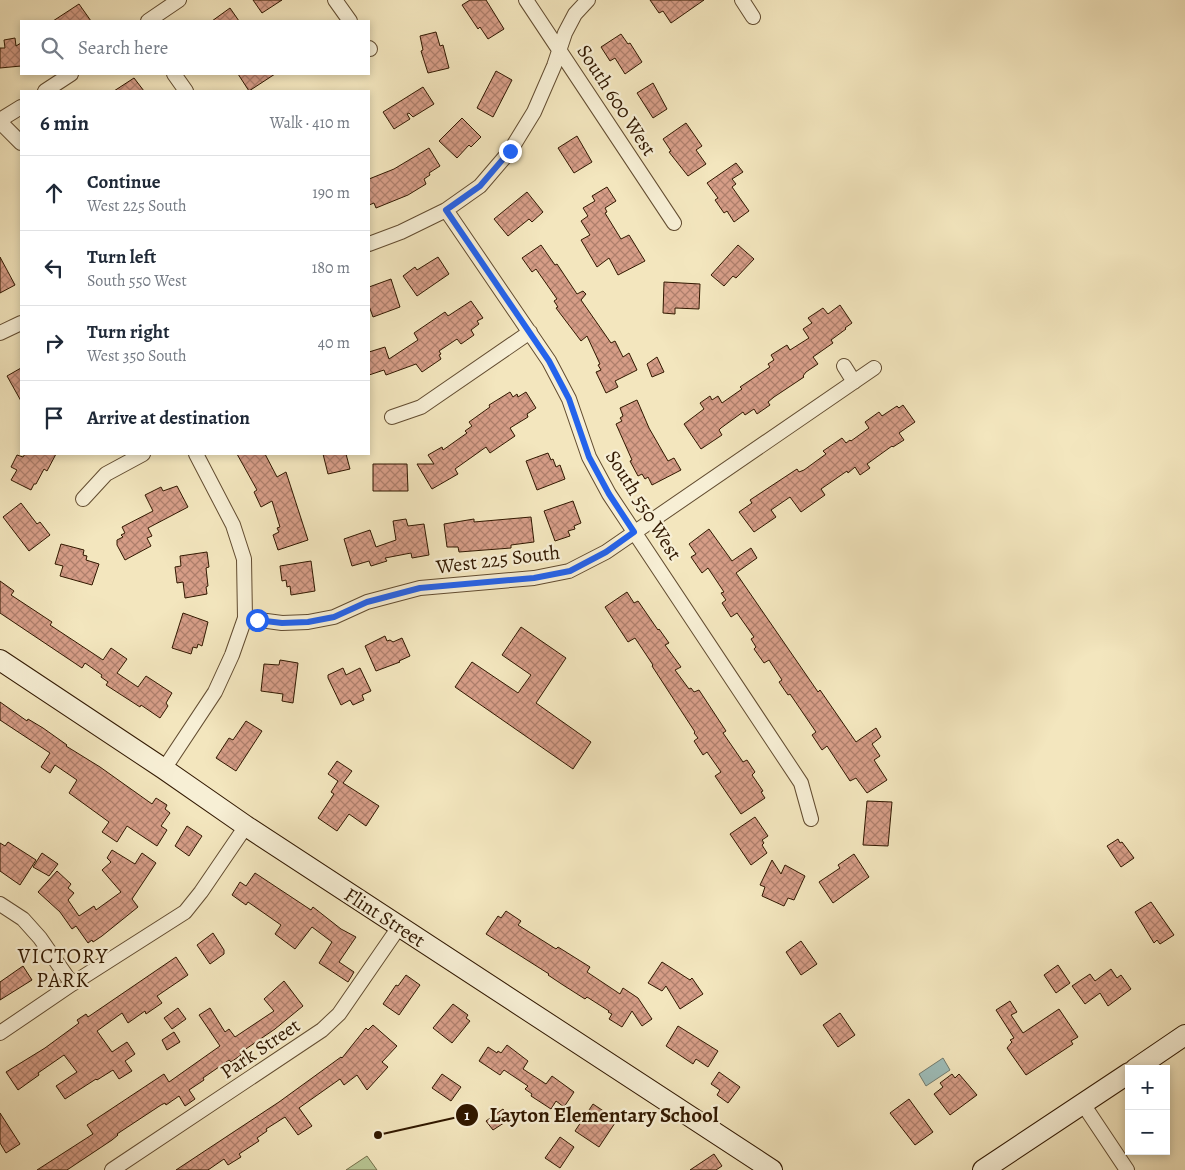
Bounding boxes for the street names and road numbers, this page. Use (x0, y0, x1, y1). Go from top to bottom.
street label: South 600 West (571, 39, 663, 161)
street label: South 550 West (599, 445, 688, 566)
street label: West 225 South (434, 538, 562, 581)
street label: Flint Street (339, 881, 431, 954)
street label: Park Street (215, 1012, 306, 1085)

